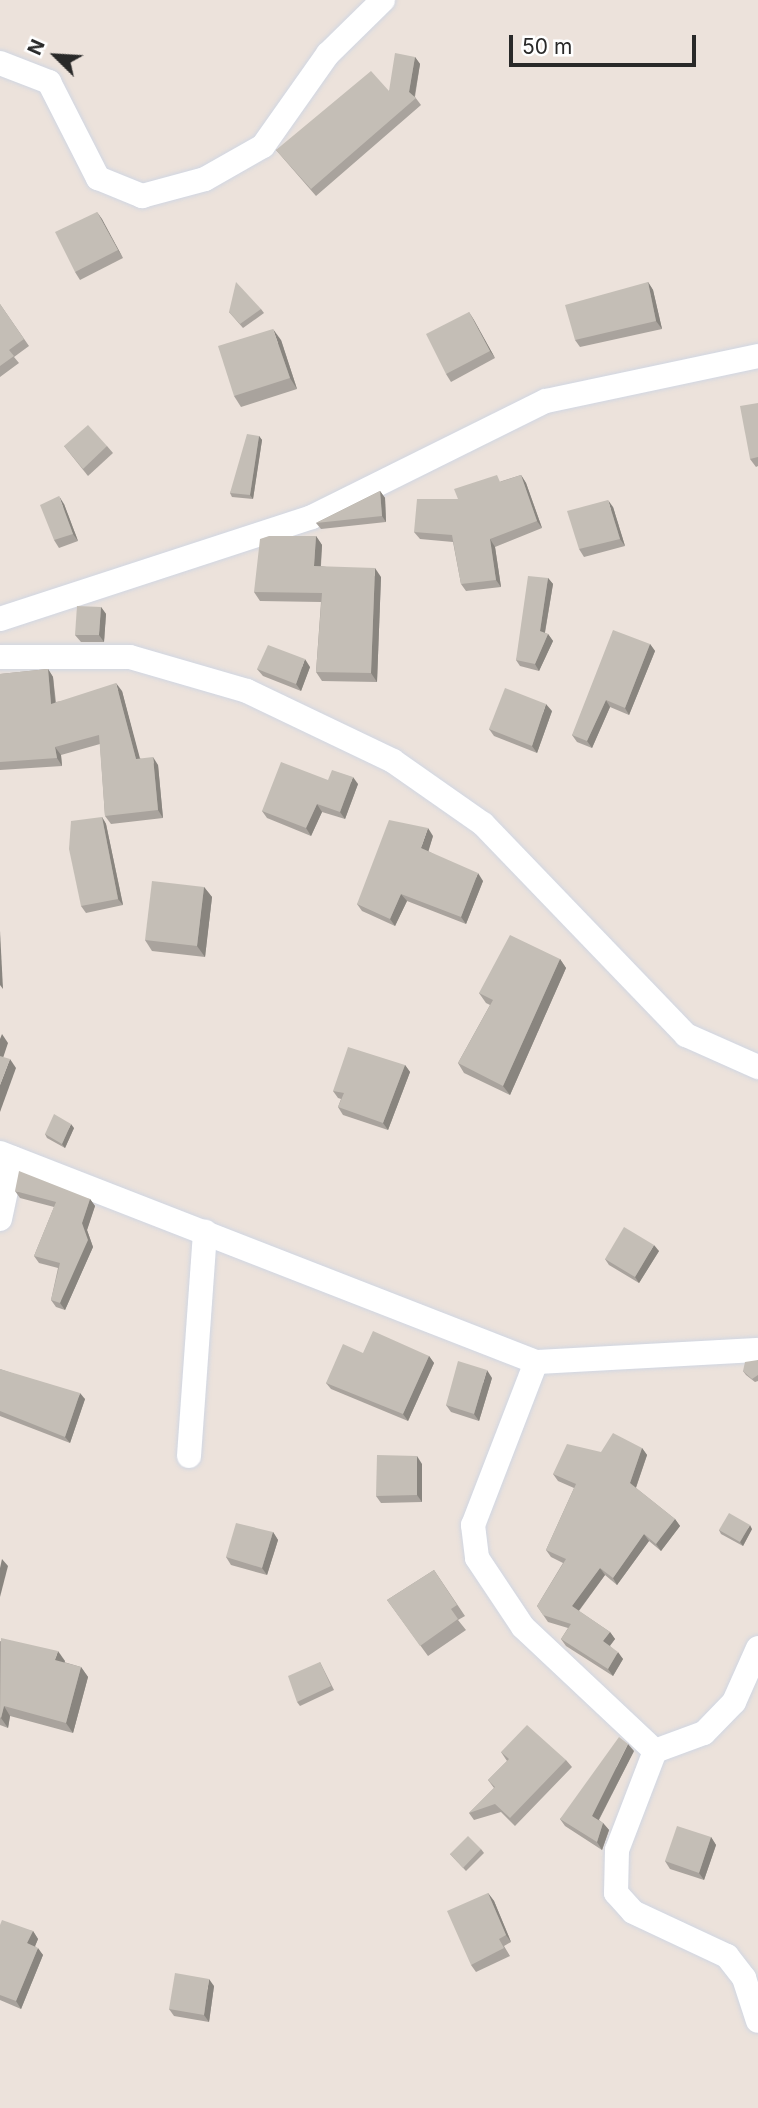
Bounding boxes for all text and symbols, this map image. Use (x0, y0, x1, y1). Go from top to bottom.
north arrow (21, 21, 91, 91)
scale bar (513, 21, 700, 65)
text: 50 m (522, 34, 572, 59)
text: N (23, 36, 50, 59)

